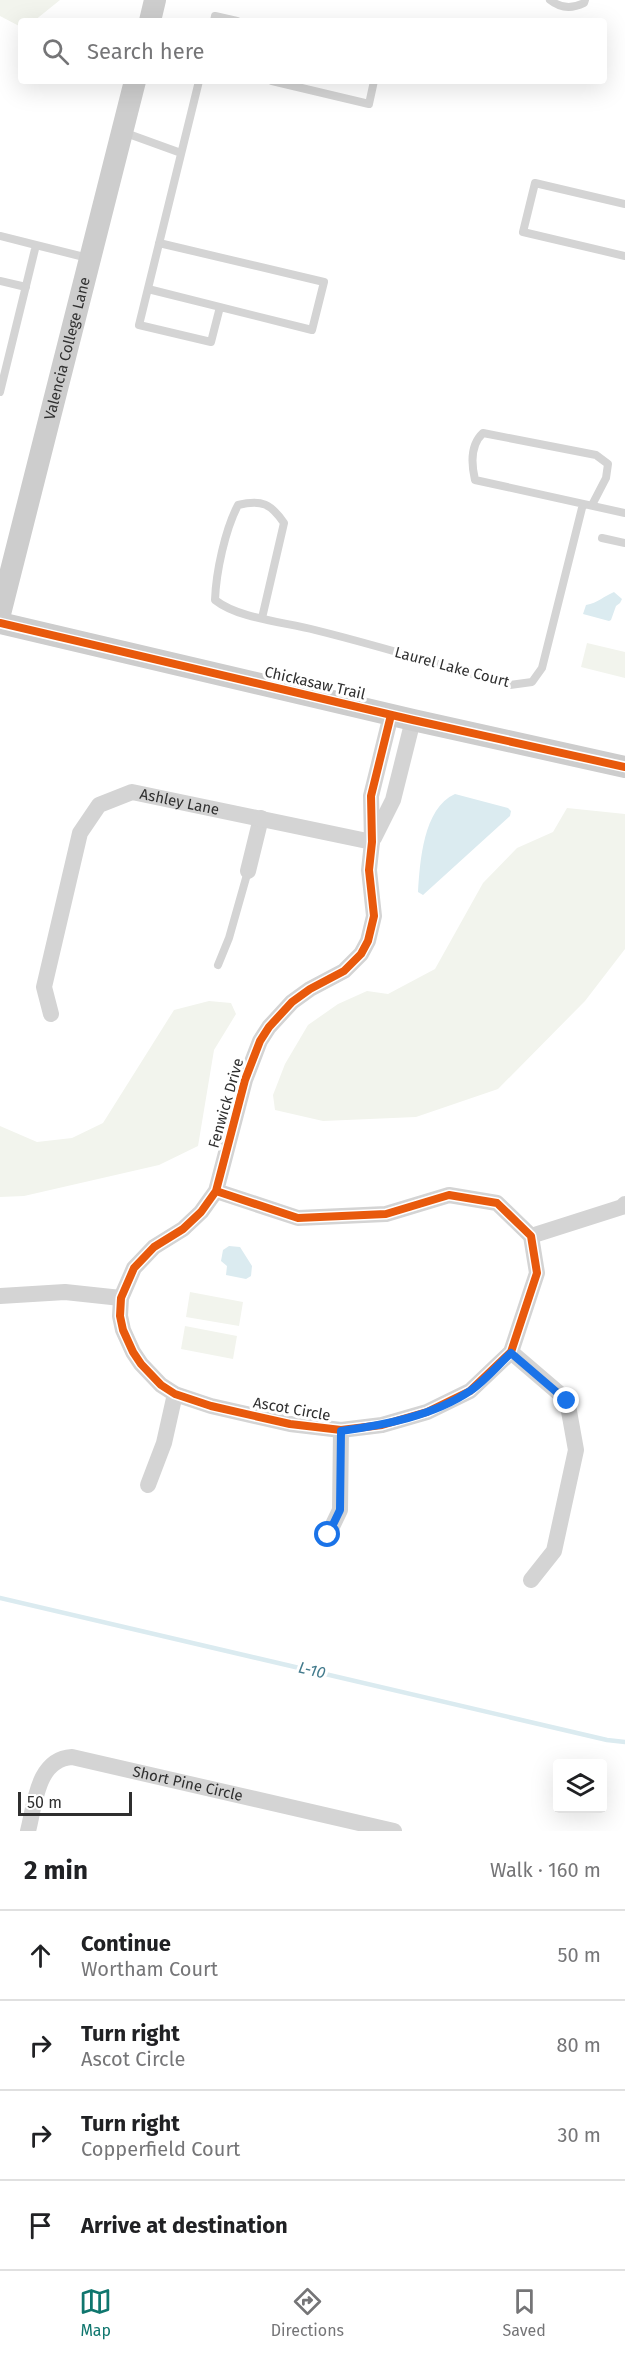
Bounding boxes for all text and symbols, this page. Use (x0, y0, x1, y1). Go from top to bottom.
search box (18, 18, 607, 84)
icon: search (39, 35, 72, 68)
text: Search here (87, 38, 205, 65)
street label: Valencia College Lane (41, 275, 94, 422)
street label: Laurel Lake Court (393, 643, 512, 691)
street label: Chickasaw Trail (263, 663, 368, 703)
street label: Ashley Lane (138, 785, 221, 819)
street label: Fenwick Drive (205, 1056, 247, 1150)
route end (553, 1387, 579, 1413)
street label: Ascot Circle (252, 1393, 332, 1425)
route start (314, 1521, 340, 1547)
water label: L-10 (297, 1658, 328, 1682)
map controls (553, 1759, 607, 1813)
button: layers (553, 1759, 607, 1813)
street label: Short Pine Circle (131, 1762, 245, 1805)
scale bar (18, 1789, 132, 1816)
text: 50 m (27, 1793, 62, 1812)
text: 2 min (24, 1855, 88, 1886)
text: Walk · 160 m (490, 1858, 601, 1882)
text: Continue (81, 1930, 171, 1957)
icon: ahead (24, 1939, 57, 1972)
text: 50 m (557, 1943, 601, 1967)
text: Wortham Court (81, 1957, 218, 1981)
text: Turn right (81, 2020, 180, 2047)
icon: right (24, 2029, 57, 2062)
text: 80 m (556, 2033, 601, 2057)
text: Ascot Circle (81, 2047, 185, 2071)
text: Turn right (81, 2110, 180, 2137)
icon: right (24, 2119, 57, 2152)
text: 30 m (557, 2123, 601, 2147)
text: Copperfield Court (81, 2137, 240, 2161)
icon: arrive (24, 2209, 57, 2242)
text: Arrive at destination (81, 2212, 288, 2239)
tab: Map (79, 2285, 112, 2340)
tab: Directions (271, 2285, 344, 2340)
tab: Saved (502, 2285, 546, 2340)

